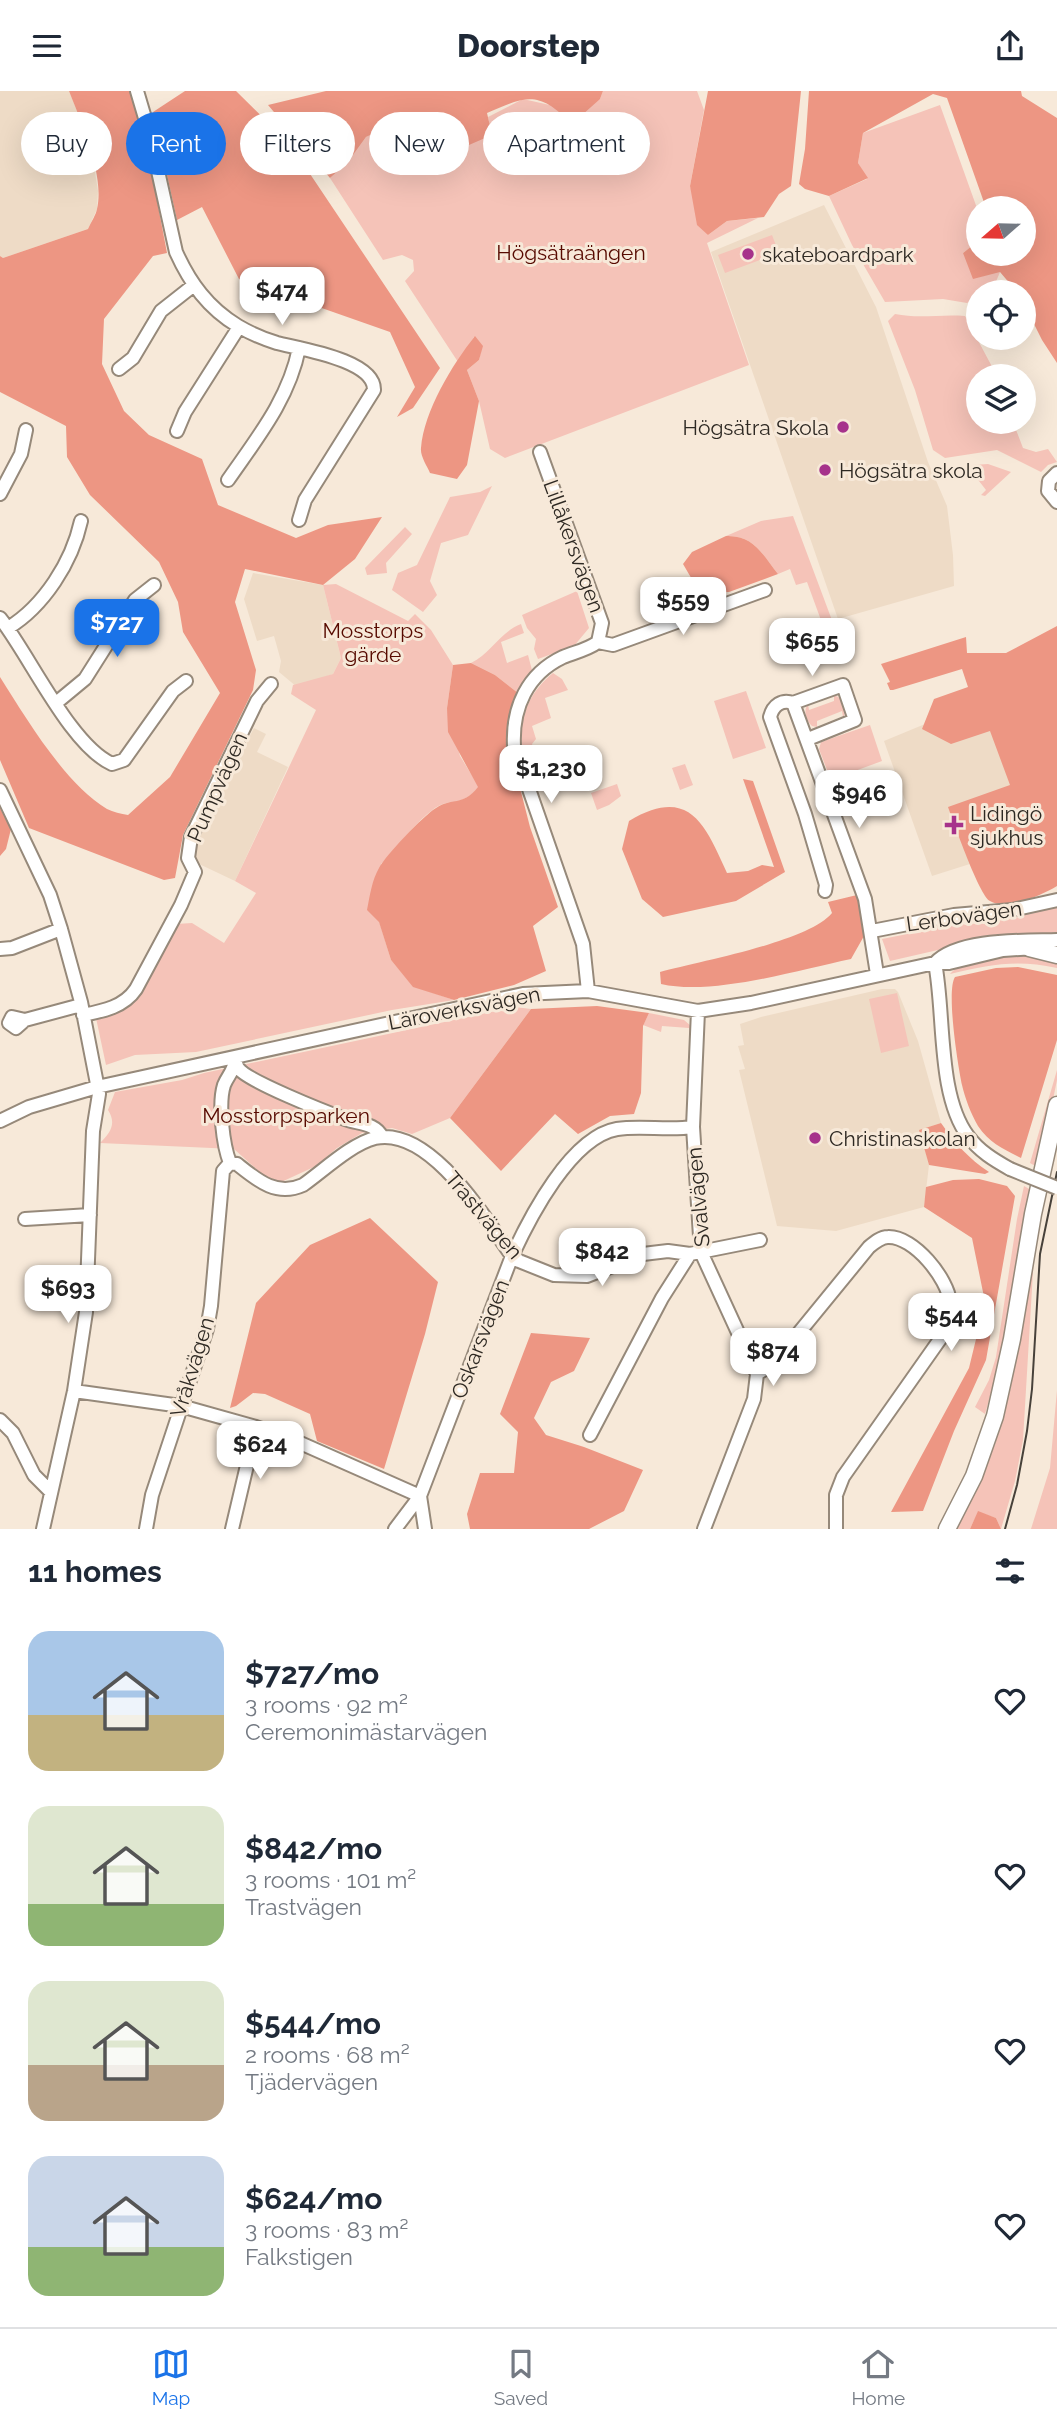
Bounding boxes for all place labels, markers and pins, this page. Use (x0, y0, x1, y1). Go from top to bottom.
place label: skateboardpark (762, 242, 914, 267)
marker: skateboardpark (740, 246, 756, 262)
pin: $474 (241, 267, 323, 327)
place label: Högsätra Skola (683, 415, 829, 440)
marker: Högsätra Skola (835, 419, 851, 435)
place label: Högsätra skola (839, 458, 983, 483)
marker: Högsätra skola (817, 462, 833, 478)
pin: $559 (642, 577, 724, 637)
pin: $727 (76, 599, 158, 659)
pin: $655 (771, 619, 853, 678)
pin: $1,230 (494, 745, 608, 805)
pin: $946 (818, 771, 900, 830)
place label: Lidingö sjukhus (970, 801, 1043, 850)
marker: Lidingö sjukhus (944, 815, 964, 835)
place label: Christinaskolan (829, 1126, 976, 1151)
marker: Christinaskolan (807, 1130, 823, 1146)
pin: $842 (561, 1229, 643, 1288)
pin: $693 (27, 1265, 109, 1325)
pin: $544 (910, 1293, 992, 1353)
pin: $874 (732, 1329, 814, 1388)
pin: $624 (219, 1421, 301, 1481)

